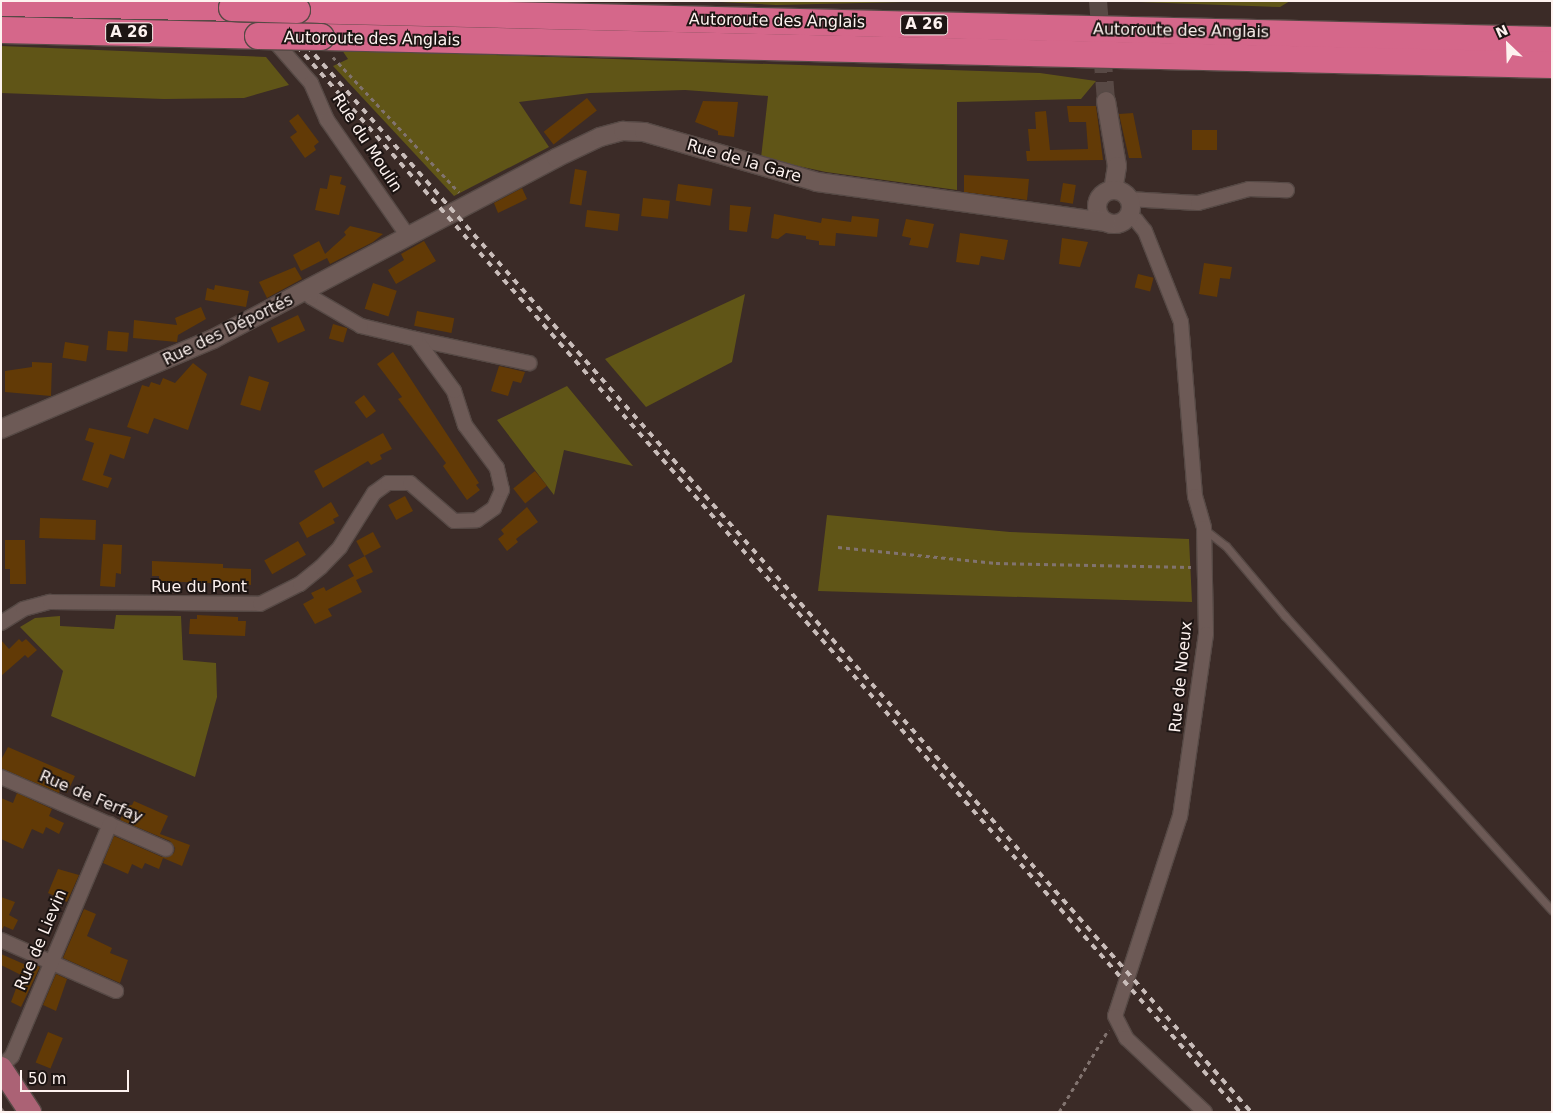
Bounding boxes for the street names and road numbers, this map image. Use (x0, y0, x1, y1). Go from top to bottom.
street label: Autoroute des Anglais (689, 10, 865, 32)
road number: A 26 (899, 12, 949, 38)
road number: A 26 (104, 20, 154, 46)
street label: Autoroute des Anglais (1093, 20, 1269, 42)
street label: Autoroute des Anglais (284, 28, 460, 50)
street label: Rue du Moulin (328, 90, 406, 196)
street label: Rue de la Gare (685, 135, 803, 187)
street label: Rue des Déportés (160, 290, 296, 370)
street label: Rue du Pont (151, 577, 247, 597)
street label: Rue de Noeux (1166, 620, 1196, 734)
street label: Rue de Ferfay (37, 767, 145, 827)
street label: Rue de Lievin (11, 887, 71, 993)

